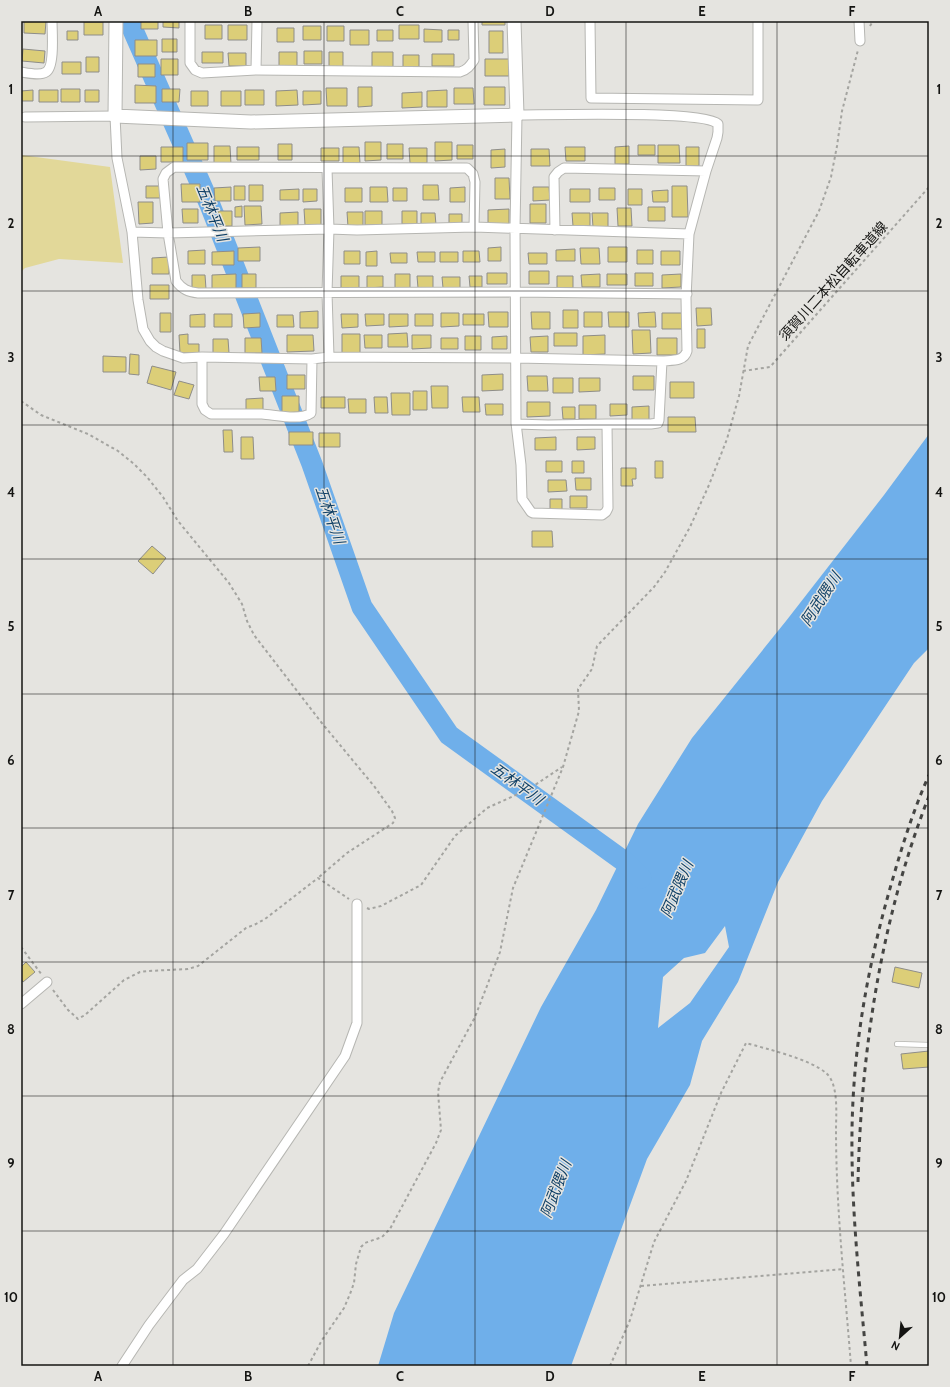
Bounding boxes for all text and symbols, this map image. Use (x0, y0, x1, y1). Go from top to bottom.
text: A (94, 3, 103, 19)
text: B (244, 3, 252, 19)
text: C (396, 3, 404, 19)
text: D (545, 3, 555, 19)
text: E (698, 3, 706, 19)
text: F (849, 3, 856, 19)
text: 1 (9, 81, 13, 97)
text: 1 (937, 81, 941, 97)
water label: 五林平川 (192, 182, 232, 246)
text: 2 (8, 215, 15, 231)
text: 2 (936, 215, 943, 231)
street label: 須賀川二本松自転車道線 (775, 218, 891, 344)
text: 3 (7, 349, 15, 365)
text: 3 (935, 349, 943, 365)
text: 4 (7, 484, 15, 500)
water label: 五林平川 (312, 484, 349, 548)
text: 4 (935, 484, 943, 500)
water label: 阿武隈川 (797, 567, 846, 629)
text: 5 (8, 618, 15, 634)
text: 5 (936, 618, 943, 634)
text: 6 (7, 752, 15, 768)
text: 6 (935, 752, 943, 768)
water label: 五林平川 (487, 759, 548, 810)
water label: 阿武隈川 (657, 856, 698, 920)
text: 7 (8, 887, 15, 903)
text: 7 (936, 887, 943, 903)
text: 8 (7, 1021, 15, 1037)
text: 8 (935, 1021, 943, 1037)
text: 9 (7, 1155, 15, 1171)
text: 9 (935, 1155, 943, 1171)
water label: 阿武隈川 (537, 1156, 576, 1220)
text: 10 (4, 1289, 18, 1305)
text: 10 (932, 1289, 946, 1305)
north arrow (880, 1317, 920, 1357)
text: N (889, 1338, 902, 1354)
text: A (94, 1368, 103, 1384)
text: B (244, 1368, 252, 1384)
text: C (396, 1368, 404, 1384)
text: D (545, 1368, 555, 1384)
text: E (698, 1368, 706, 1384)
text: F (849, 1368, 856, 1384)

